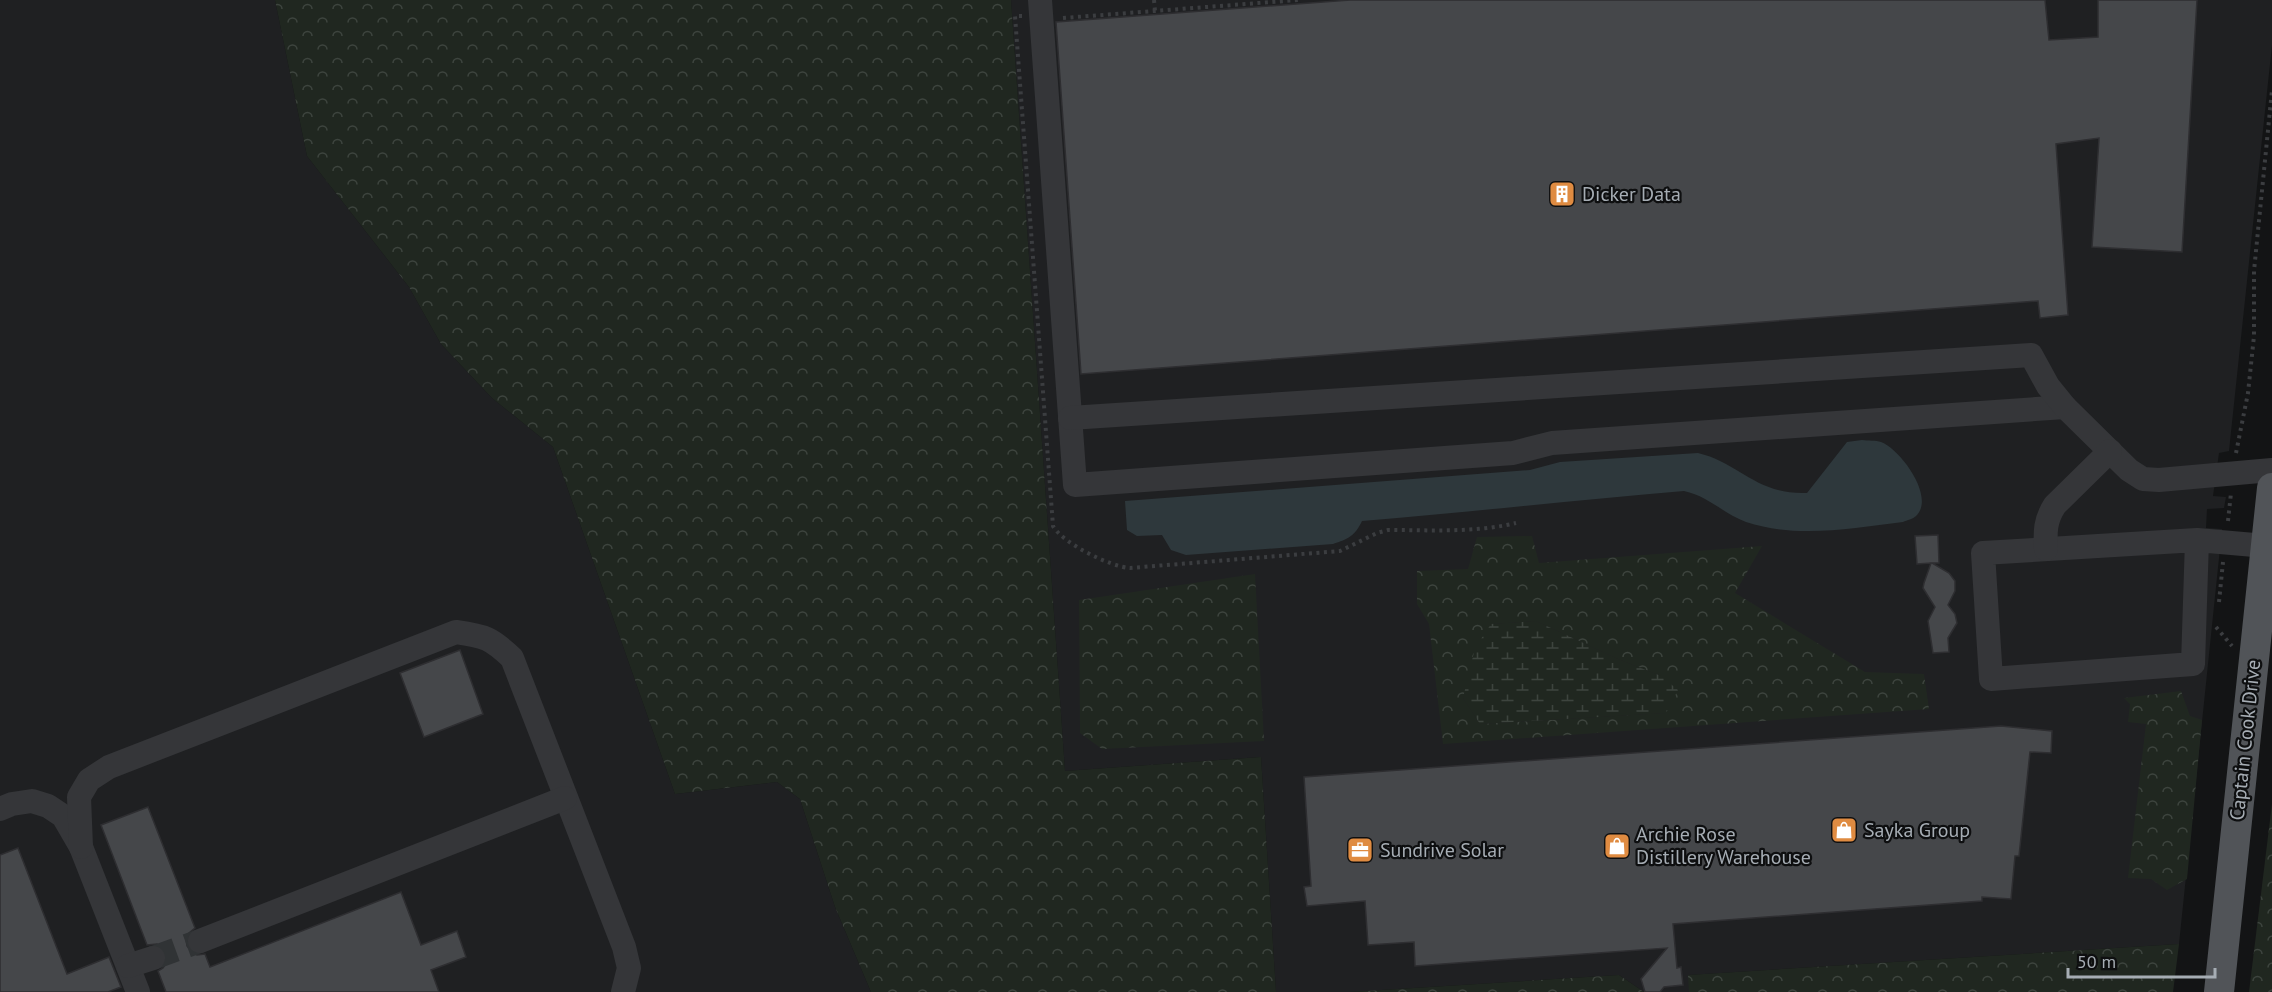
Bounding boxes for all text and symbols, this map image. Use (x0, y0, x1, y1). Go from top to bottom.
building icon: Dicker Data (1547, 179, 1577, 209)
place label: Dicker Data (1582, 181, 1681, 207)
street label: Captain Cook Drive (2224, 658, 2266, 822)
shop icon: Sayka Group (1829, 815, 1859, 845)
place label: Sayka Group (1864, 817, 1970, 843)
place label: Archie Rose Distillery Warehouse (1636, 821, 1811, 870)
shop icon: Archie Rose Distillery Warehouse (1602, 831, 1632, 861)
office icon: Sundrive Solar (1345, 835, 1375, 865)
place label: Sundrive Solar (1380, 837, 1504, 863)
scale bar (2068, 941, 2215, 979)
text: 50 m (2077, 950, 2116, 973)

